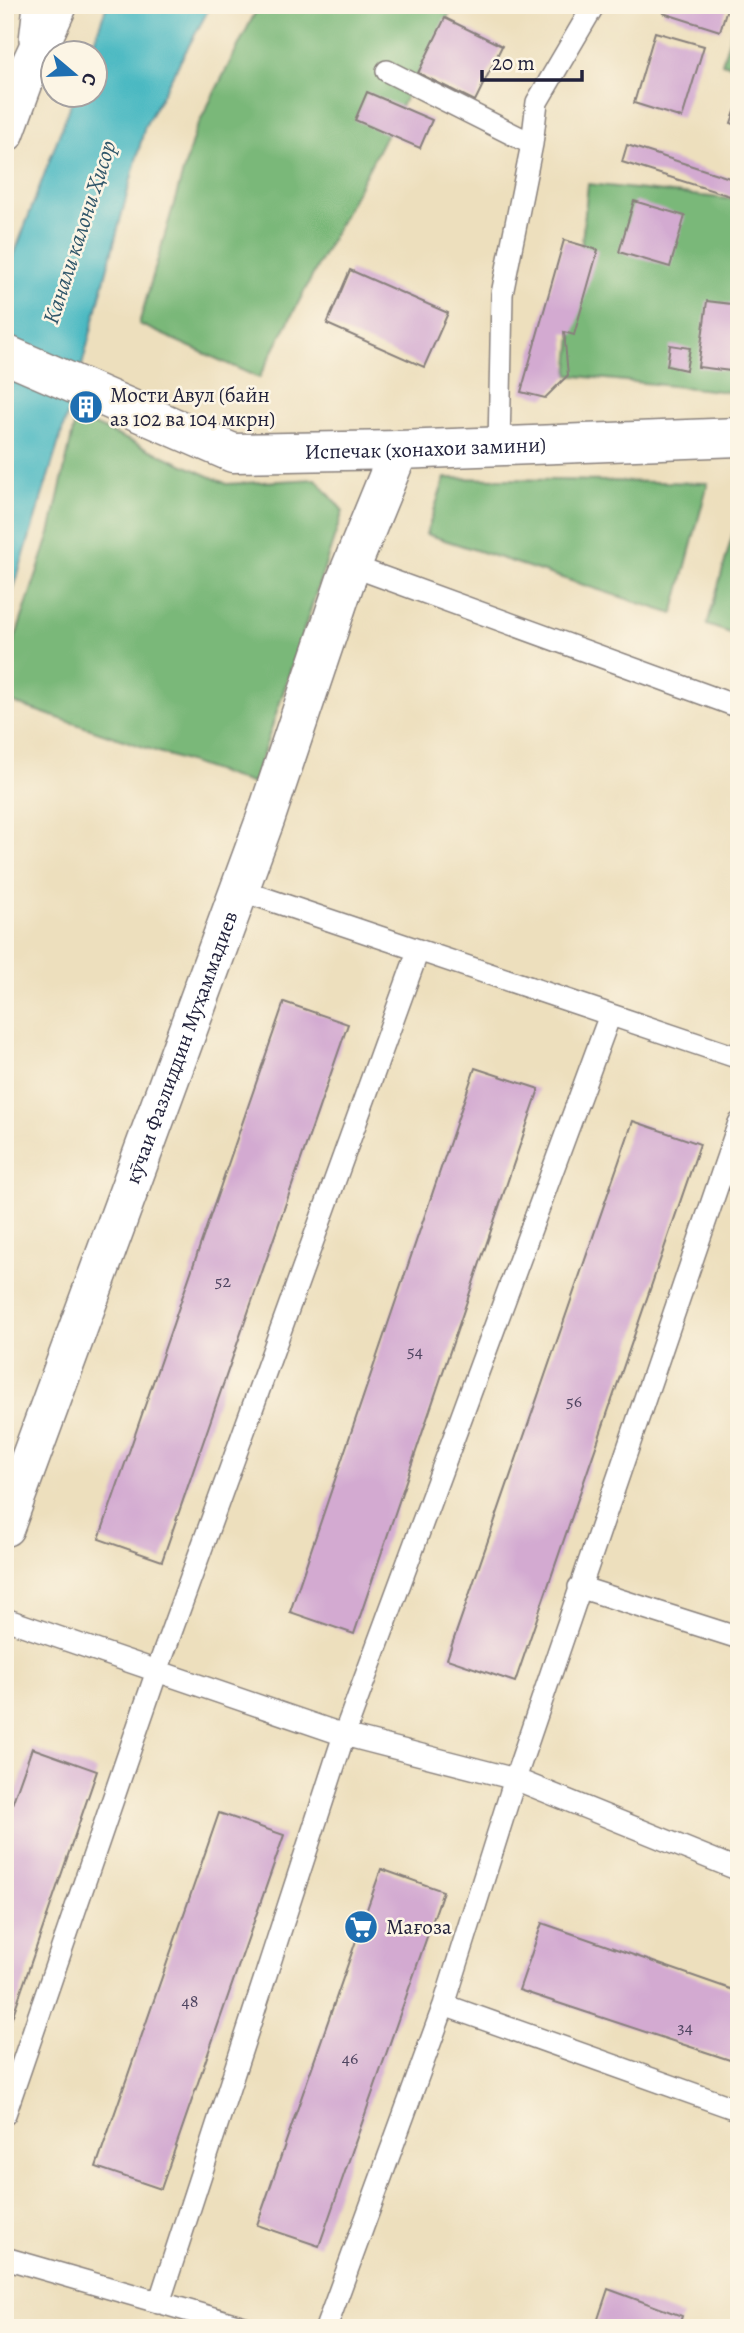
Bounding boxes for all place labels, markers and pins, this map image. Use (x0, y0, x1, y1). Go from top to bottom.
place label: Мости Авул (байн аз 102 ва 104 мкрн) (110, 381, 275, 433)
building icon: Мости Авул (байн аз 102 ва 104 мкрн) (67, 388, 105, 426)
supermarket icon: Мағоза (342, 1908, 380, 1946)
place label: Мағоза (386, 1913, 452, 1941)

